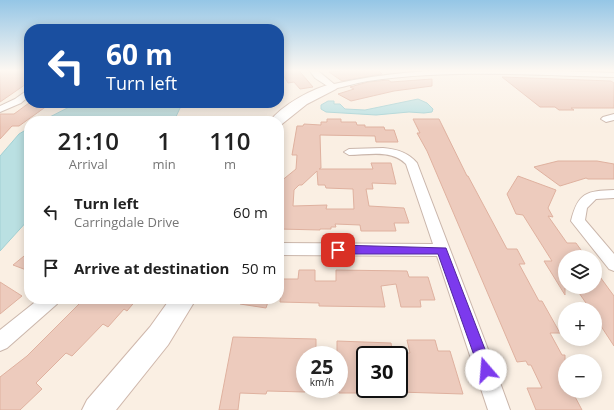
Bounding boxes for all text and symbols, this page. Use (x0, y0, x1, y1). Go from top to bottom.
text: 60 m (106, 35, 173, 73)
icon: left (40, 40, 92, 92)
text: Turn left (106, 71, 177, 95)
text: 21:10 (58, 124, 119, 157)
text: 1 (157, 124, 171, 157)
text: 110 (209, 124, 250, 157)
text: Arrival (69, 155, 108, 173)
text: min (153, 155, 176, 173)
text: m (224, 155, 236, 173)
text: Turn left (74, 193, 139, 213)
icon: left (40, 201, 62, 223)
text: 60 m (233, 202, 268, 222)
text: Carringdale Drive (74, 213, 179, 231)
pin (321, 233, 355, 267)
icon: arrive (327, 239, 349, 261)
map controls (558, 250, 602, 398)
button: layers (558, 250, 602, 294)
icon: arrive (40, 257, 62, 279)
text: Arrive at destination (74, 258, 229, 278)
text: 50 m (241, 258, 276, 278)
button: + (558, 302, 602, 346)
speed limit sign: 30 (356, 346, 408, 398)
position arrow (465, 349, 507, 391)
text: 25 (311, 353, 333, 380)
button: − (558, 354, 602, 398)
text: km/h (310, 375, 334, 389)

